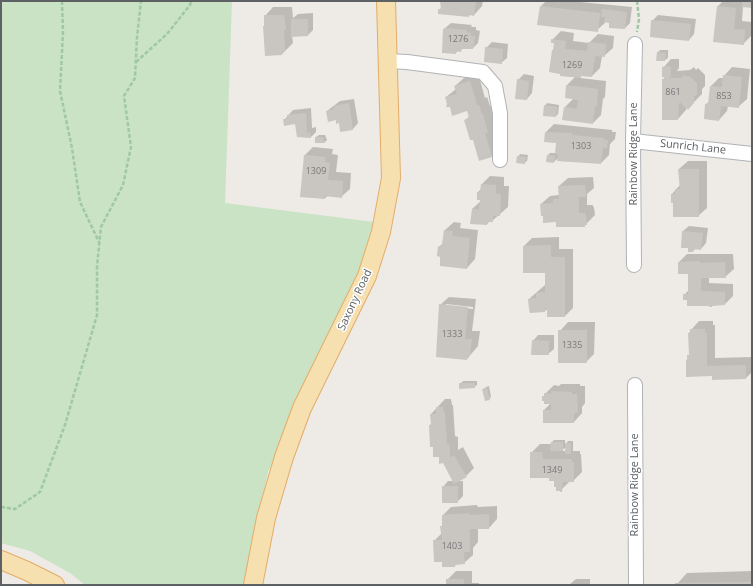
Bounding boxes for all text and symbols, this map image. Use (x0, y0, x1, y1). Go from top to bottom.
house number: 1276 (448, 34, 468, 44)
house number: 1269 (562, 60, 582, 70)
house number: 861 (665, 87, 681, 97)
house number: 853 (716, 91, 732, 101)
street label: Rainbow Ridge Lane (627, 102, 641, 206)
street label: Sunrich Lane (659, 137, 727, 157)
house number: 1303 (571, 141, 591, 151)
house number: 1309 (306, 166, 326, 176)
street label: Saxony Road (335, 267, 375, 333)
house number: 1333 (442, 329, 462, 339)
house number: 1335 (562, 340, 582, 350)
street label: Rainbow Ridge Lane (628, 433, 642, 537)
house number: 1349 (542, 465, 562, 475)
house number: 1403 (442, 541, 462, 551)

